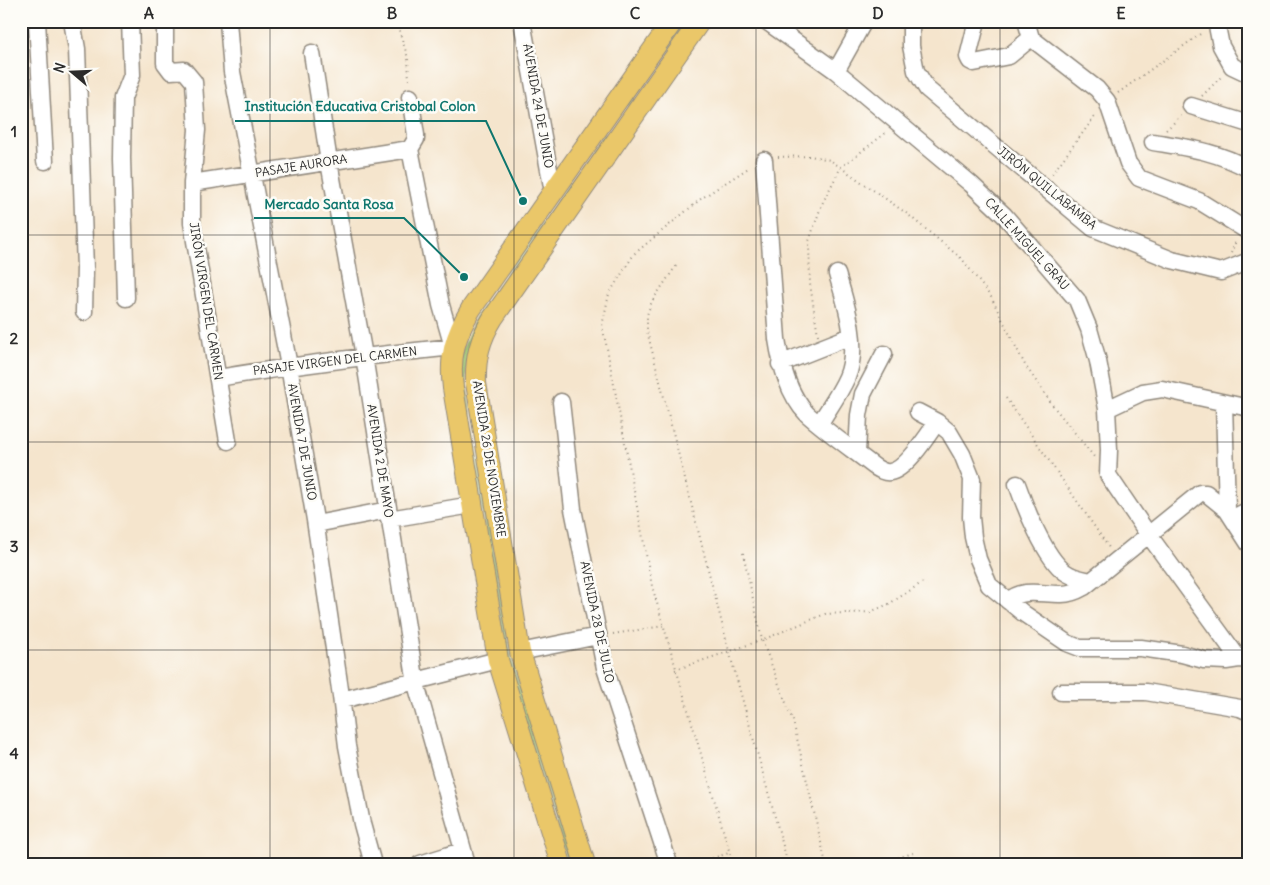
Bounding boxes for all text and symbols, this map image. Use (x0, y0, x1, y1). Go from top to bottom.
text: A (144, 3, 154, 23)
text: B (387, 3, 398, 23)
text: C (630, 3, 641, 23)
text: D (872, 3, 884, 23)
text: E (1116, 3, 1126, 23)
street label: AVENIDA 24 DE JUNIO (520, 42, 557, 169)
north arrow (48, 48, 98, 98)
text: N (50, 60, 70, 75)
callout: Institución Educativa Cristobal Colon (235, 92, 486, 121)
text: Institución Educativa Cristobal Colon (244, 97, 476, 115)
text: 1 (11, 121, 17, 141)
street label: JIRÓN QUILLABAMBA (995, 143, 1100, 233)
street label: PASAJE AURORA (254, 151, 348, 180)
callout: Mercado Santa Rosa (254, 189, 404, 218)
street label: CALLE MIGUEL GRAU (982, 194, 1073, 293)
text: Mercado Santa Rosa (264, 195, 394, 213)
street label: JIRÓN VIRGEN DEL CARMEN (187, 221, 226, 381)
text: 2 (10, 328, 19, 348)
street label: PASAJE VIRGEN DEL CARMEN (252, 343, 418, 378)
street label: AVENIDA 26 DE NOVIEMBRE (470, 379, 509, 539)
street label: AVENIDA 7 DE JUNIO (285, 382, 320, 502)
street label: AVENIDA 2 DE MAYO (364, 403, 397, 519)
text: 3 (9, 536, 19, 556)
street label: AVENIDA 28 DE JULIO (577, 559, 618, 684)
text: 4 (9, 743, 19, 763)

